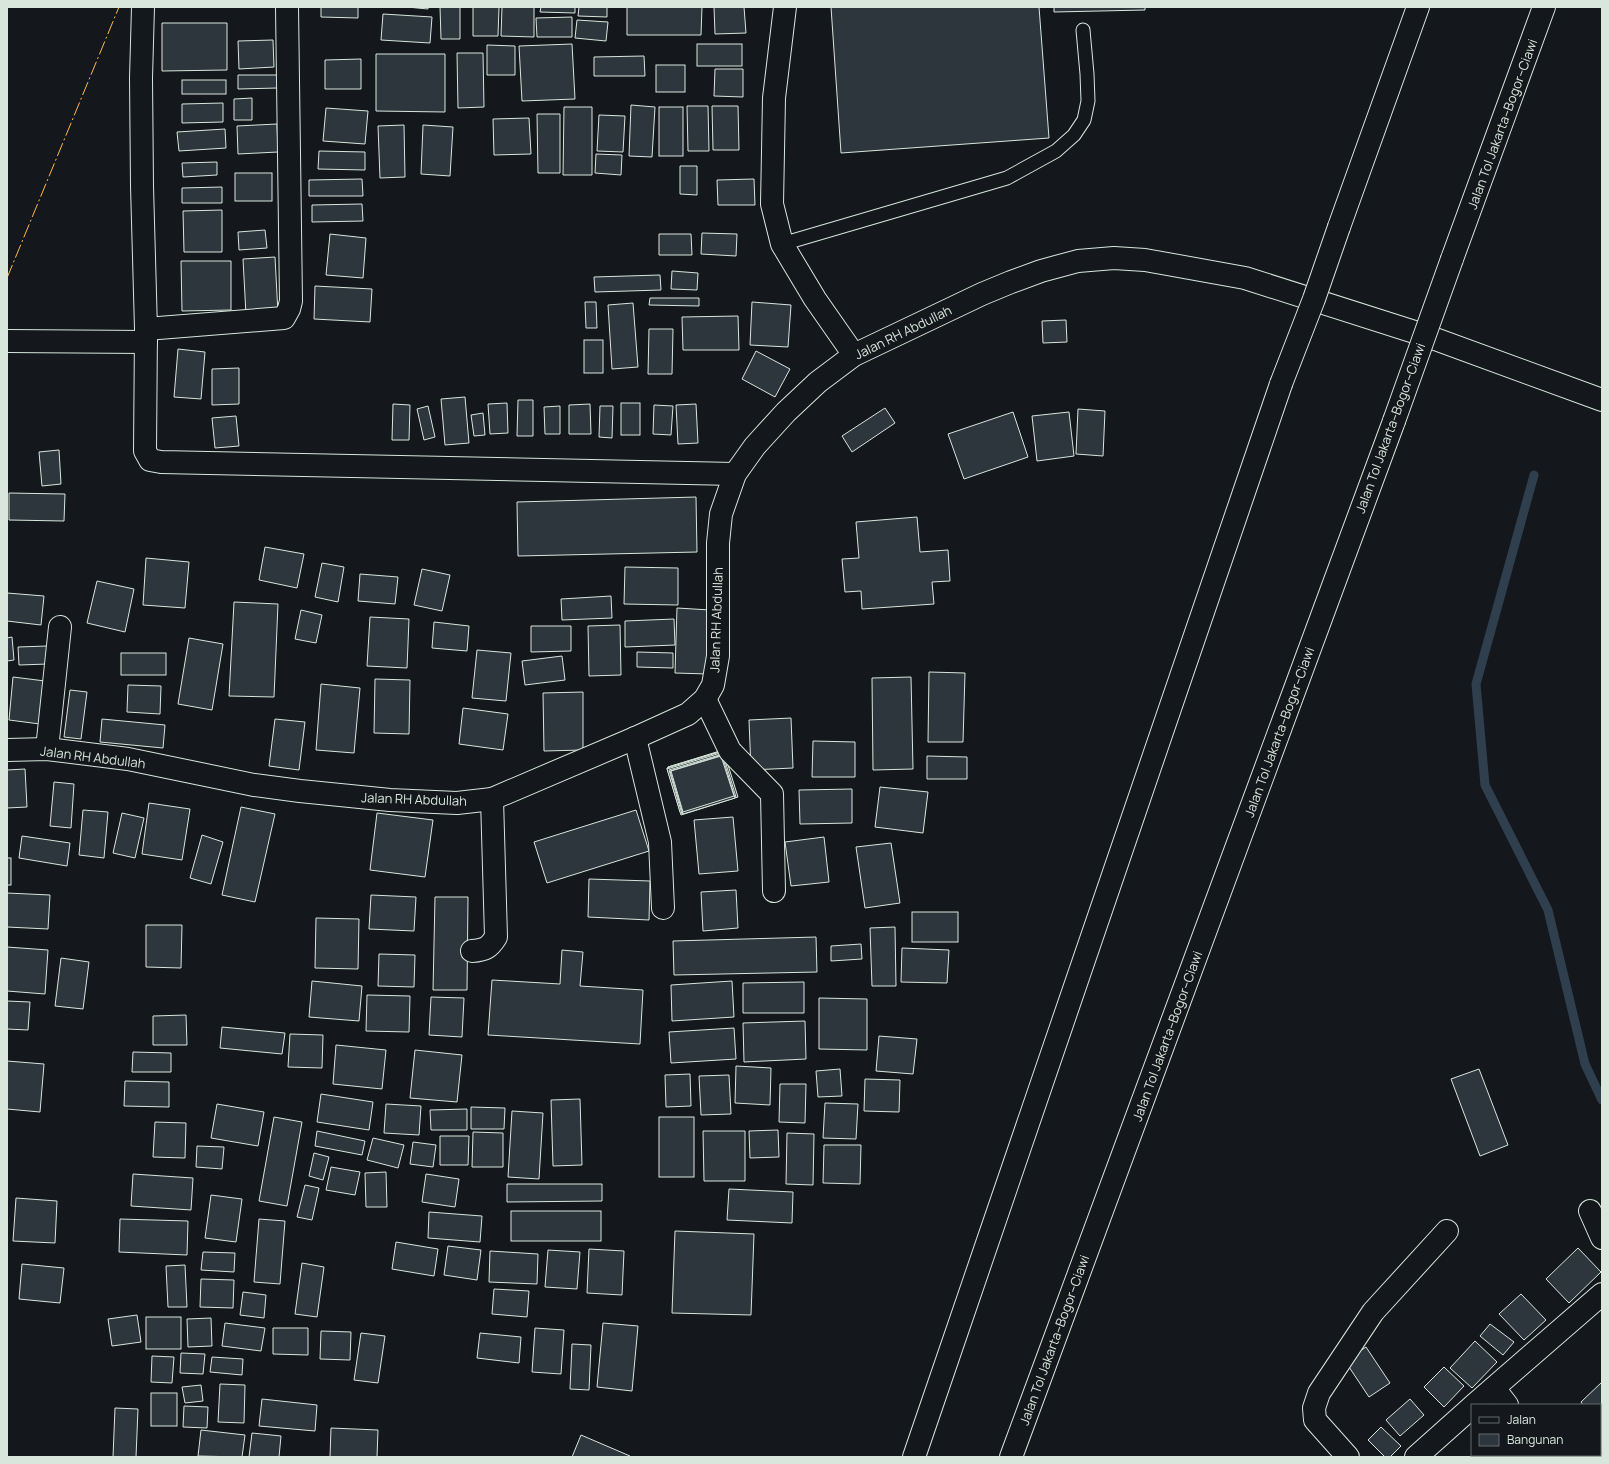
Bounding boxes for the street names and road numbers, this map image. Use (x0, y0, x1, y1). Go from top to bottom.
street label: Jalan Tol Jakarta–Bogor–Ciawi (1463, 36, 1541, 212)
street label: Jalan RH Abdullah (851, 301, 955, 363)
street label: Jalan Tol Jakarta–Bogor–Ciawi (1351, 340, 1429, 516)
street label: Jalan RH Abdullah (705, 567, 727, 673)
street label: Jalan Tol Jakarta–Bogor–Ciawi (1240, 644, 1318, 820)
street label: Jalan RH Abdullah (39, 742, 147, 772)
street label: Jalan RH Abdullah (361, 788, 467, 810)
street label: Jalan Tol Jakarta–Bogor–Ciawi (1128, 948, 1206, 1124)
street label: Jalan Tol Jakarta–Bogor–Ciawi (1015, 1252, 1093, 1428)

